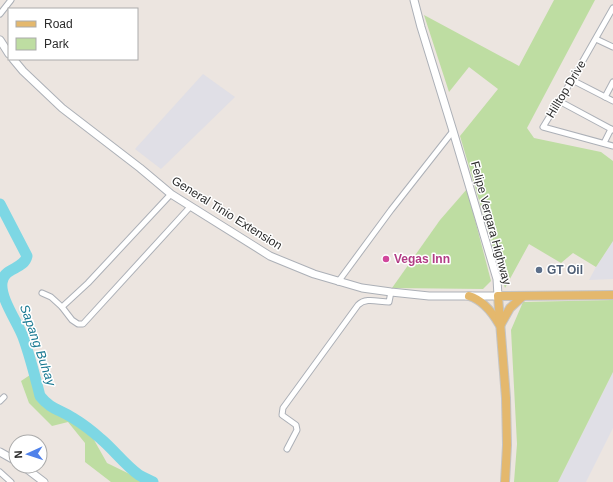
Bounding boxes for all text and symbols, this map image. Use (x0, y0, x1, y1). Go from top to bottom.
legend (8, 8, 138, 60)
text: Road (44, 17, 73, 31)
text: Park (44, 37, 70, 51)
street label: Hilltop Drive (543, 57, 589, 120)
street label: Felipe Vergara Highway (468, 160, 514, 286)
street label: General Tinio Extension (169, 173, 285, 253)
place label: Vegas Inn (394, 252, 450, 266)
marker: Vegas Inn (381, 254, 391, 264)
place label: GT Oil (547, 263, 583, 277)
marker: GT Oil (534, 265, 544, 275)
water label: Sapang Buhay (17, 302, 59, 389)
north arrow (8, 434, 48, 474)
text: N (12, 450, 24, 459)

